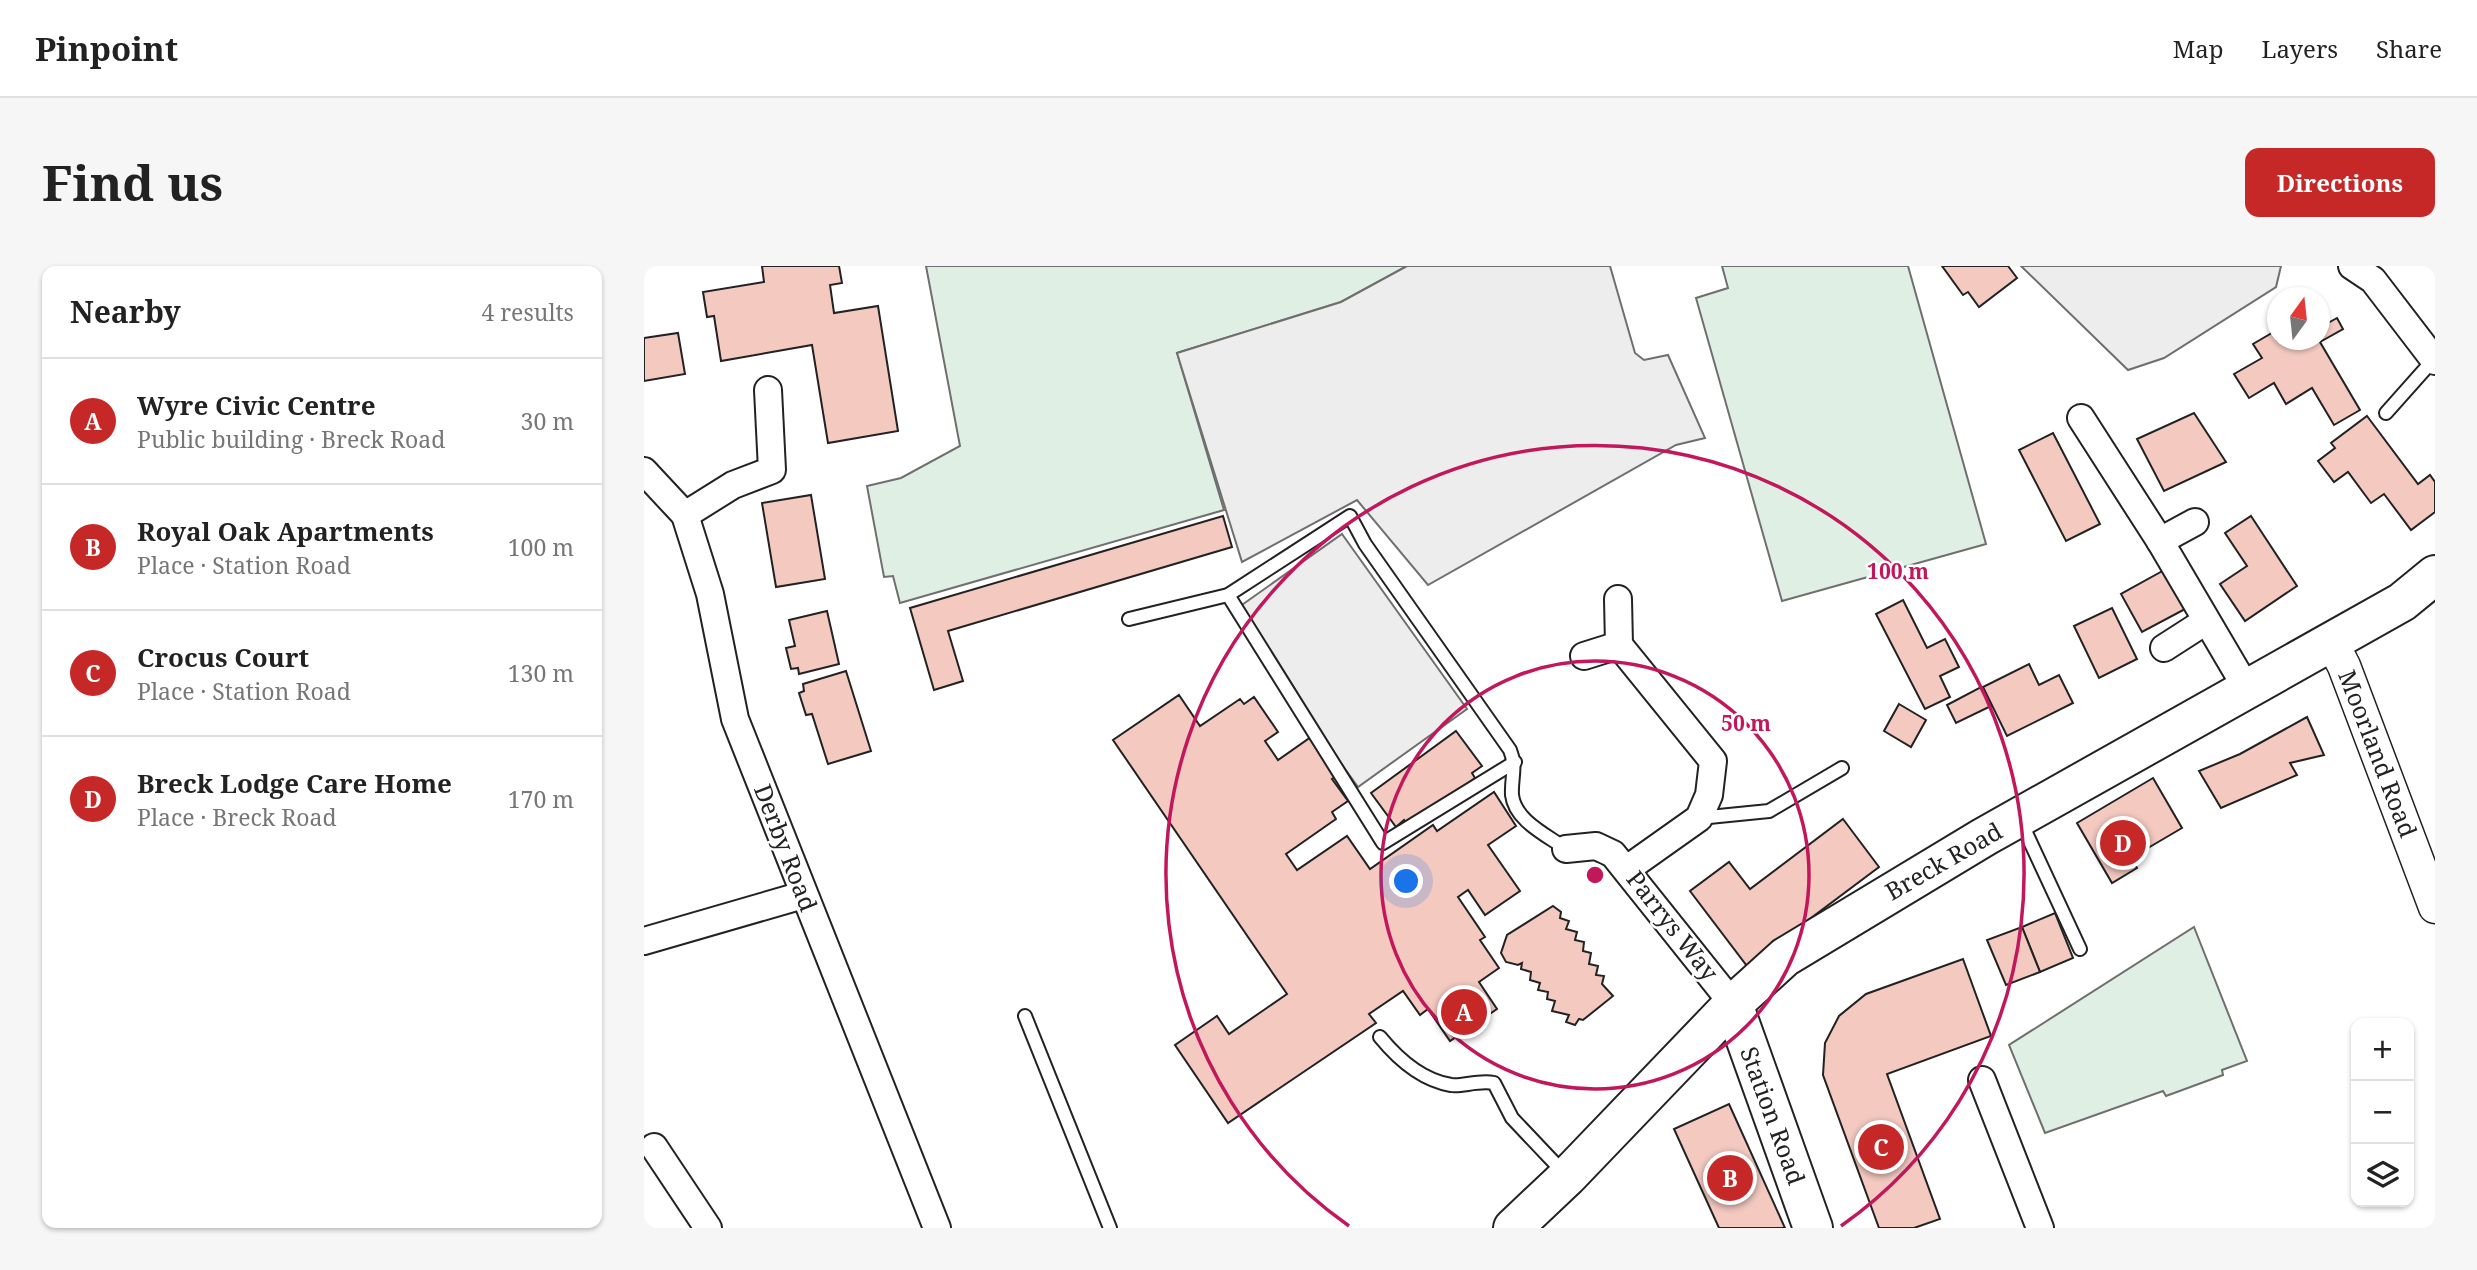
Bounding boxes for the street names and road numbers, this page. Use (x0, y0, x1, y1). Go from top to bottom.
street label: Moorland Road (2331, 665, 2426, 842)
street label: Derby Road (747, 779, 826, 916)
street label: Breck Road (1879, 814, 2008, 907)
street label: Parrys Way (1620, 863, 1727, 987)
street label: Station Road (1733, 1042, 1814, 1189)

